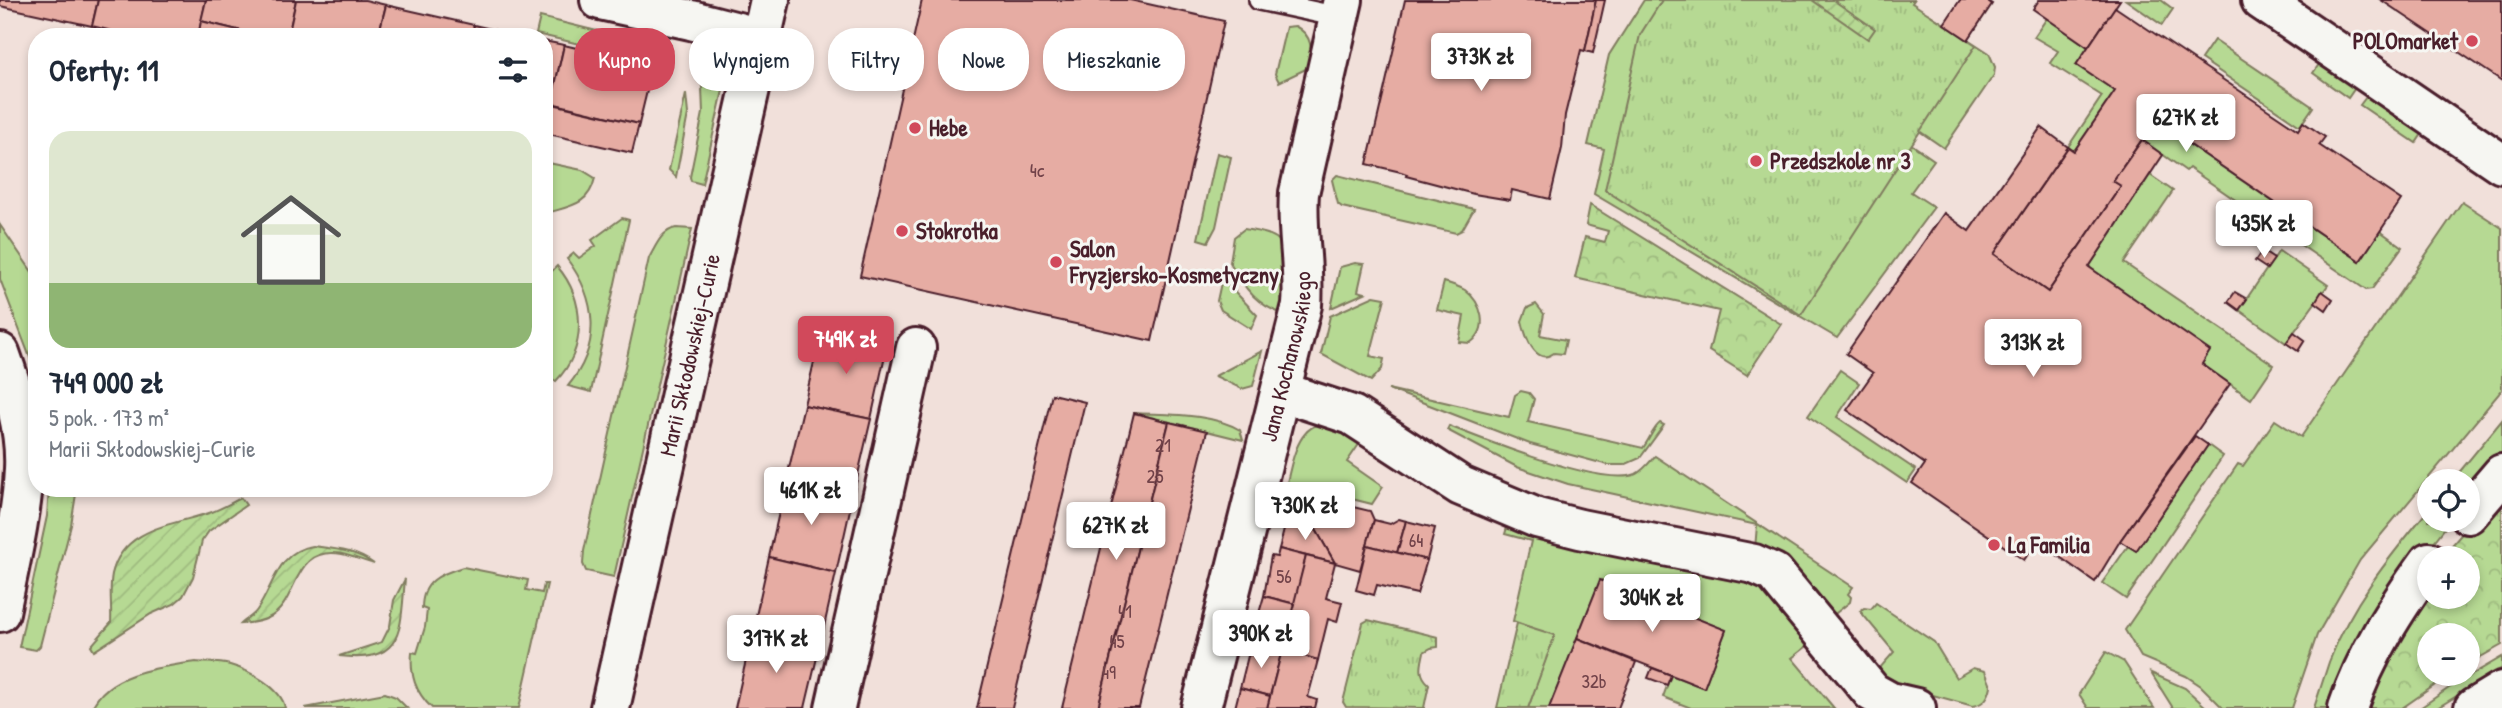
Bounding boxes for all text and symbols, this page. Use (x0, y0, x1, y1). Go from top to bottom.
place label: POLOmarket (2353, 25, 2459, 56)
chip: Kupno (574, 28, 675, 91)
chip: Wynajem (689, 28, 814, 91)
chip: Filtry (828, 28, 924, 91)
chip: Nowe (938, 28, 1029, 91)
chip: Mieszkanie (1043, 28, 1185, 91)
marker: POLOmarket (2464, 33, 2480, 49)
pin: 373K zł (1416, 34, 1546, 93)
text: 373K zł (1447, 40, 1515, 71)
text: Oferty: 11 (49, 50, 159, 90)
icon: filters (494, 51, 532, 89)
pin: 627K zł (2121, 94, 2251, 154)
text: 627K zł (2152, 101, 2220, 132)
place label: Hebe (929, 112, 968, 143)
marker: Hebe (907, 120, 923, 136)
place label: Przedszkole nr 3 (1770, 145, 1911, 176)
marker: Przedszkole nr 3 (1748, 153, 1764, 169)
house number: 4c (1030, 157, 1045, 183)
icon: home (228, 177, 354, 303)
pin: 435K zł (2199, 201, 2329, 260)
text: 435K zł (2232, 207, 2296, 238)
place label: Stokrotka (916, 215, 998, 246)
marker: Stokrotka (894, 223, 910, 239)
place label: Salon Fryzjersko-Kosmetyczny (1069, 233, 1279, 291)
street label: Marii Skłodowskiej-Curie (651, 251, 727, 459)
marker: Salon Fryzjersko-Kosmetyczny (1048, 254, 1064, 270)
street label: Jana Kochanowskiego (1252, 271, 1318, 445)
pin: 749K zł (781, 316, 911, 376)
pin: 313K zł (1968, 320, 2098, 379)
text: 749K zł (814, 323, 878, 354)
text: 313K zł (2001, 326, 2065, 357)
text: 749 000 zł (49, 362, 164, 402)
text: 5 pok. · 173 m² (49, 402, 169, 433)
house number: 21 (1155, 432, 1171, 458)
text: Marii Skłodowskiej-Curie (49, 433, 256, 464)
house number: 25 (1147, 463, 1163, 489)
pin: 461K zł (746, 468, 876, 527)
map controls (2417, 469, 2480, 686)
button: locate (2417, 469, 2480, 532)
text: 461K zł (780, 474, 842, 505)
pin: 730K zł (1240, 482, 1370, 542)
text: 730K zł (1271, 489, 1339, 520)
pin: 627K zł (1051, 503, 1181, 562)
text: 627K zł (1082, 509, 1150, 540)
house number: 64 (1409, 527, 1423, 553)
place label: La Familia (2008, 529, 2090, 560)
marker: La Familia (1986, 537, 2002, 553)
button: + (2417, 546, 2480, 609)
house number: 56 (1276, 563, 1292, 589)
pin: 304K zł (1587, 574, 1717, 634)
text: 304K zł (1619, 581, 1685, 612)
house number: 41 (1118, 598, 1132, 624)
pin: 390K zł (1196, 610, 1326, 670)
pin: 317K zł (711, 616, 841, 675)
text: 390K zł (1229, 617, 1293, 648)
text: 317K zł (743, 622, 809, 653)
button: − (2417, 623, 2480, 686)
house number: 45 (1109, 628, 1125, 654)
house number: 49 (1102, 659, 1116, 685)
house number: 32b (1581, 668, 1607, 694)

